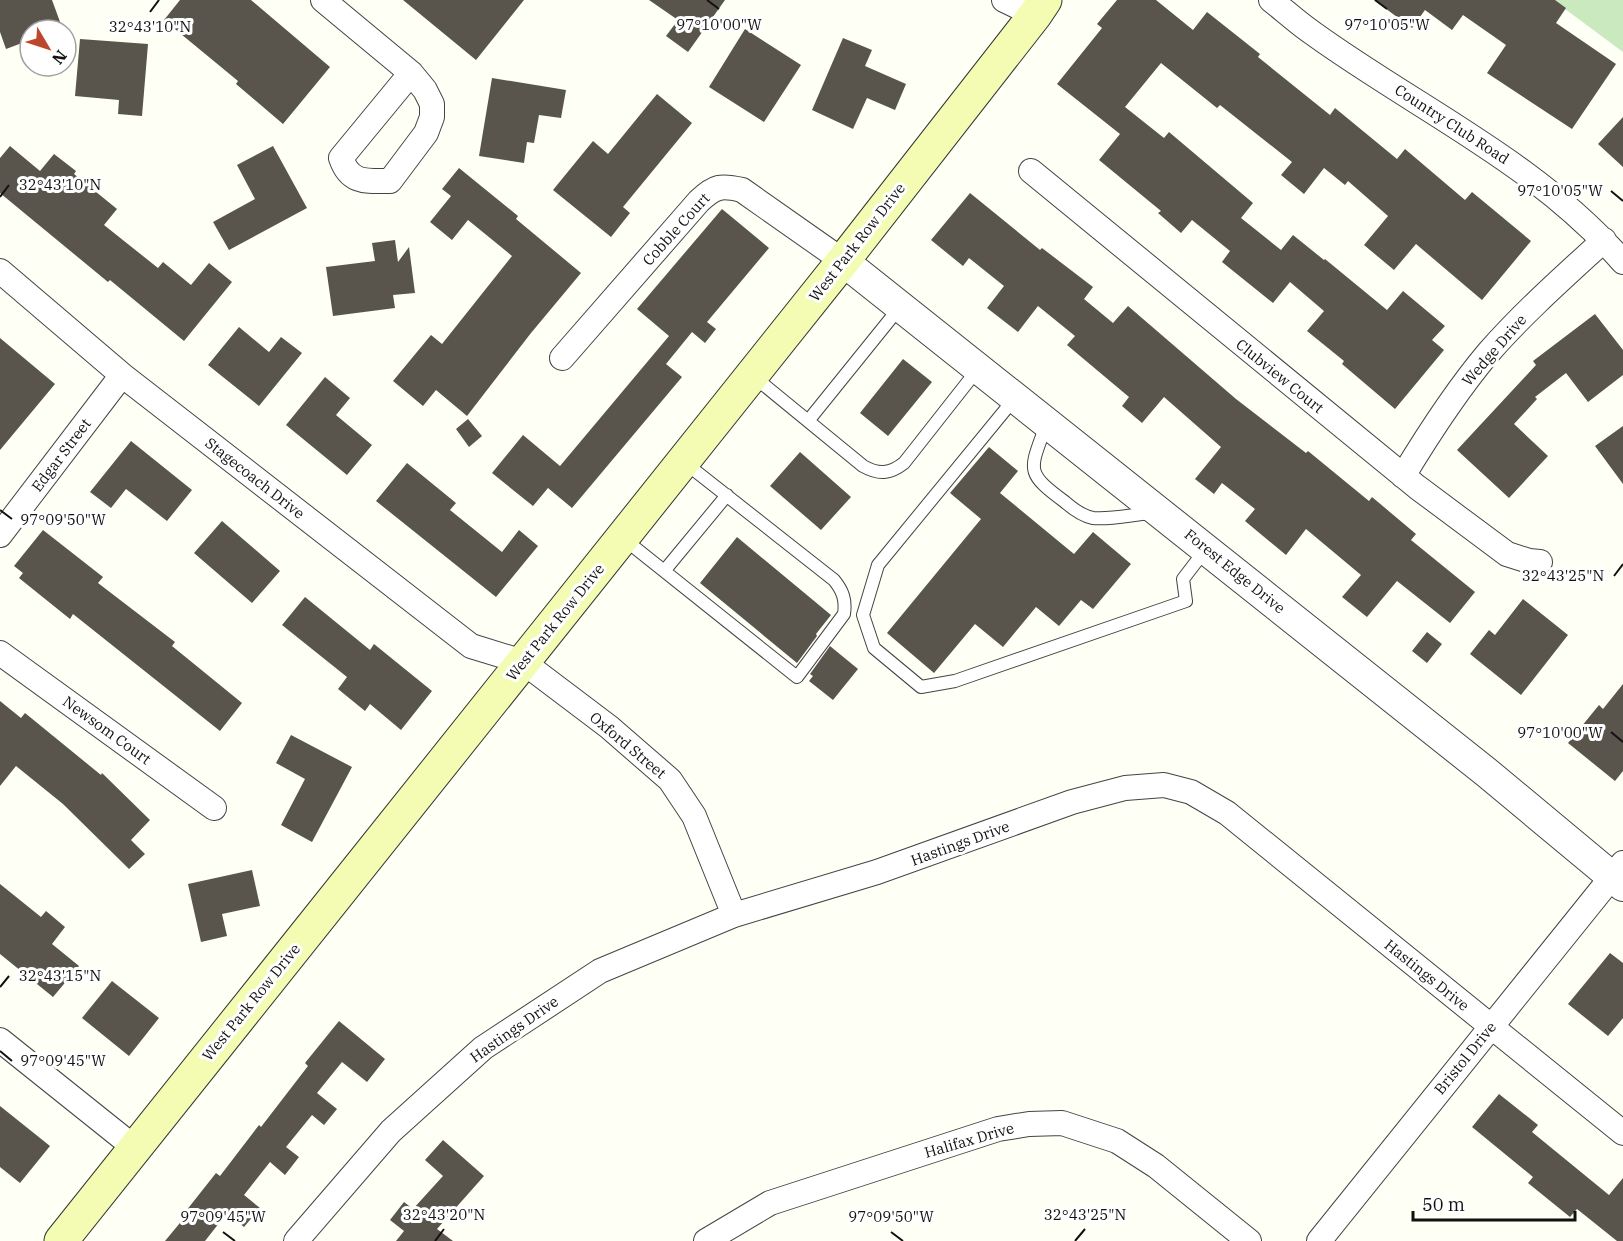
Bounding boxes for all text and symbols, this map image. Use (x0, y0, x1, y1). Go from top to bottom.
text: 97°10'00"W (676, 15, 762, 34)
text: 97°10'05"W (1344, 15, 1430, 34)
text: 32°43'10"N (109, 17, 191, 36)
north arrow (18, 18, 78, 78)
text: N (48, 46, 71, 69)
street label: Country Club Road (1391, 80, 1513, 168)
text: 32°43'10"N (19, 175, 101, 194)
street label: West Park Row Drive (805, 179, 909, 305)
text: 97°10'05"W (1517, 181, 1603, 200)
street label: Cobble Court (638, 189, 714, 269)
street label: Wedge Drive (1458, 310, 1530, 390)
street label: Clubview Court (1232, 335, 1328, 417)
street label: Edgar Street (27, 414, 95, 496)
street label: Stagecoach Drive (201, 433, 309, 523)
text: 97°09'50"W (20, 510, 106, 529)
street label: Forest Edge Drive (1181, 525, 1289, 617)
street label: West Park Row Drive (502, 560, 608, 684)
text: 32°43'25"N (1522, 566, 1604, 585)
street label: Newsom Court (59, 692, 155, 768)
street label: Oxford Street (586, 707, 670, 783)
text: 97°10'00"W (1517, 723, 1603, 742)
street label: Hastings Drive (908, 816, 1012, 870)
street label: Hastings Drive (1381, 935, 1473, 1015)
street label: West Park Row Drive (198, 940, 304, 1064)
text: 32°43'15"N (19, 966, 101, 985)
street label: Hastings Drive (466, 991, 562, 1067)
street label: Bristol Drive (1430, 1018, 1500, 1098)
text: 97°09'45"W (20, 1051, 106, 1070)
street label: Halifax Drive (922, 1118, 1016, 1162)
scale bar (1413, 1184, 1575, 1222)
text: 50 m (1422, 1193, 1465, 1216)
text: 32°43'20"N (403, 1205, 485, 1224)
text: 32°43'25"N (1044, 1205, 1126, 1224)
text: 97°09'45"W (180, 1207, 266, 1226)
text: 97°09'50"W (848, 1207, 934, 1226)

